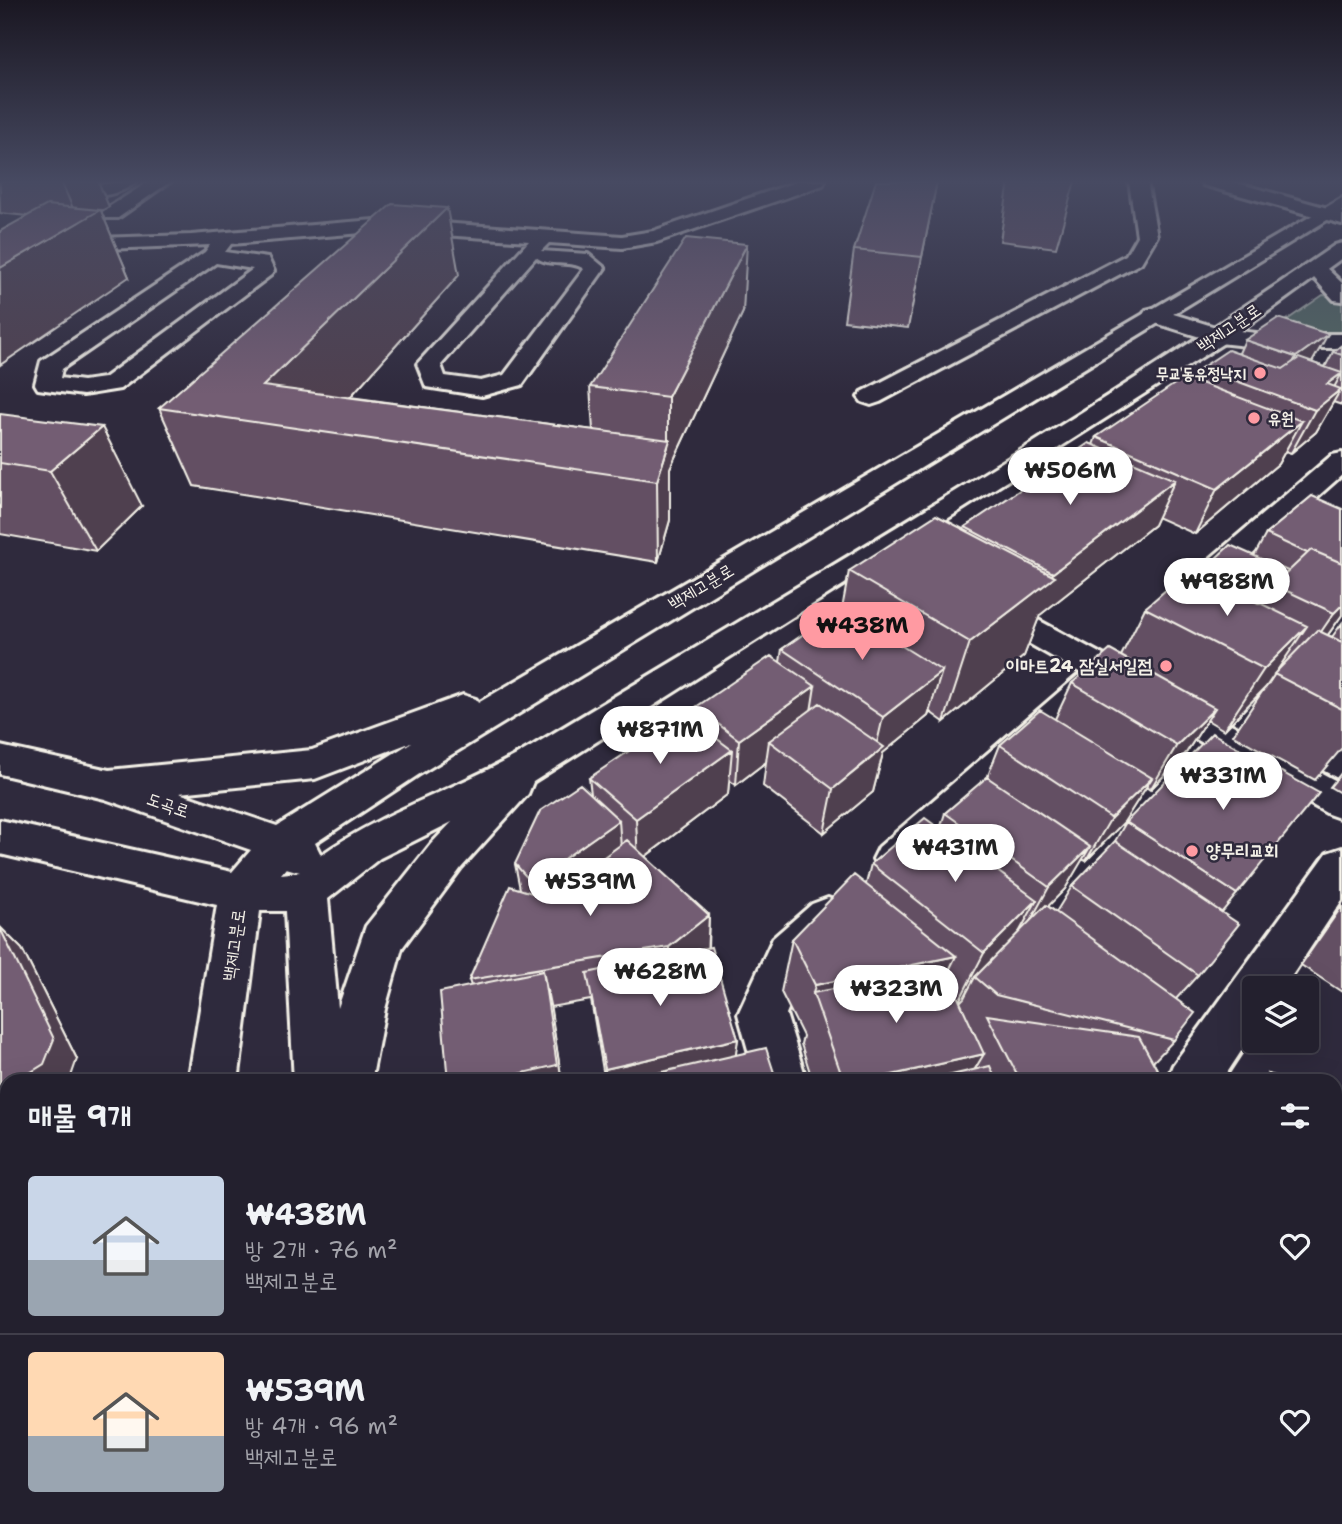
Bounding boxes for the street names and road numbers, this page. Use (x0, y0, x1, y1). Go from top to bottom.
street label: 백제고분로 (1192, 298, 1266, 358)
street label: 백제고분로 (664, 558, 738, 616)
street label: 도곡로 (144, 787, 192, 823)
street label: 백제고분로 (217, 907, 251, 983)

